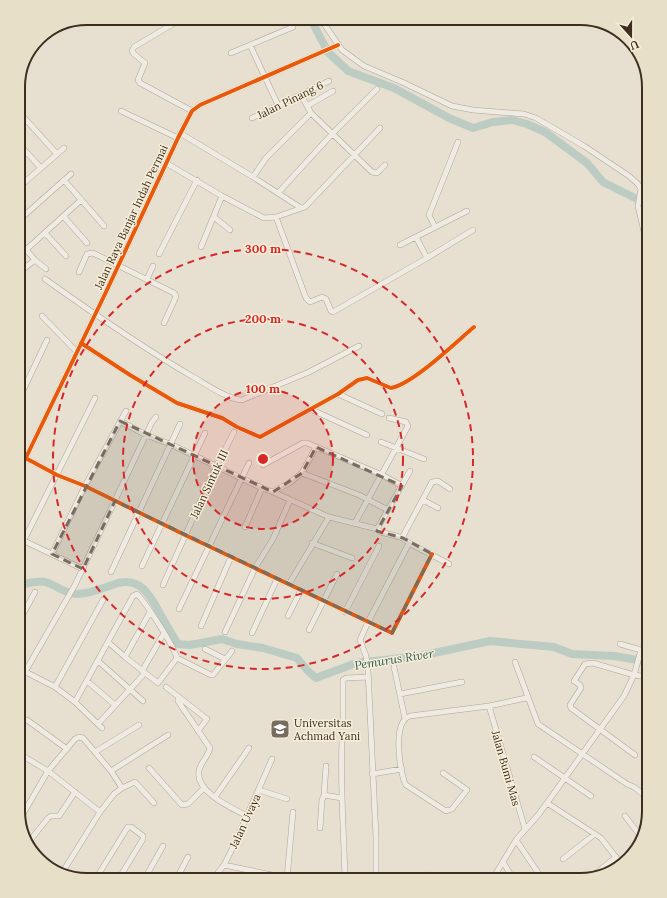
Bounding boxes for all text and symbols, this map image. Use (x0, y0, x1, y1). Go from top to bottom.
north arrow (611, 16, 651, 56)
text: U (628, 37, 641, 54)
street label: Jalan Pinang 6 (254, 78, 325, 123)
street label: Jalan Raya Banjar Indah Permai (91, 142, 171, 292)
text: 300 m (245, 241, 281, 256)
text: 200 m (245, 311, 281, 326)
text: 100 m (246, 381, 280, 396)
street label: Jalan Sintuk III (187, 447, 231, 522)
centre of rings (256, 452, 270, 466)
water label: Pemurus River (353, 645, 435, 673)
place label: Universitas Achmad Yani (293, 716, 360, 743)
school or university icon: Universitas Achmad Yani (269, 718, 291, 740)
street label: Jalan Bumi Mas (488, 728, 523, 807)
street label: Jalan Uvaya (226, 791, 264, 851)

